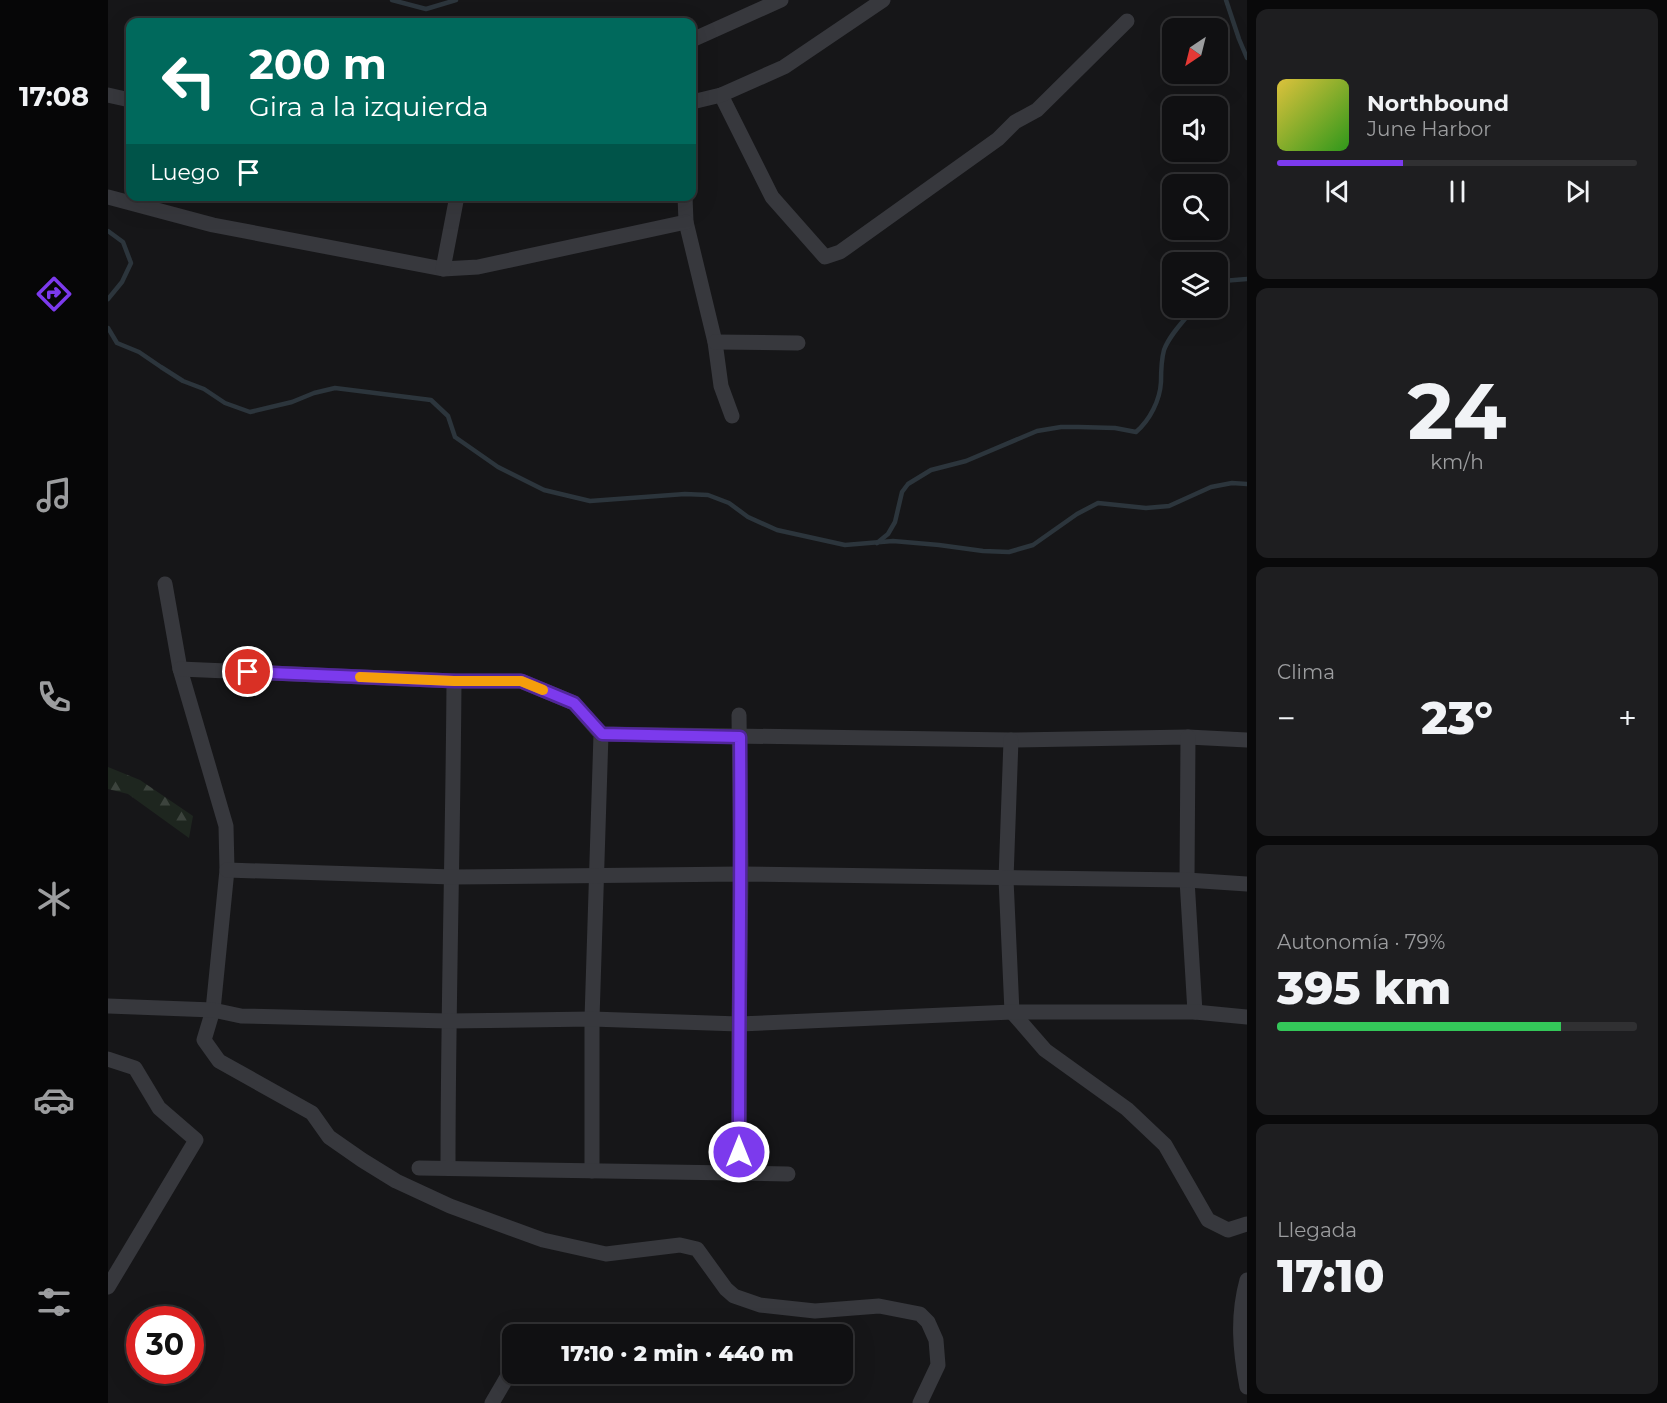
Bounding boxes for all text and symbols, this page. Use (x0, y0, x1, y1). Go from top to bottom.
north arrow (1162, 18, 1228, 84)
map controls (1162, 18, 1228, 318)
text: 200 m (249, 38, 387, 90)
icon: left (150, 42, 228, 120)
text: 17:08 (19, 80, 89, 113)
text: Gira a la izquierda (249, 90, 489, 123)
text: Northbound (1367, 90, 1509, 117)
button: sound (1162, 96, 1228, 162)
text: June Harbor (1367, 117, 1491, 141)
icon: arrive (232, 156, 265, 189)
text: Luego (150, 159, 220, 186)
button: search (1162, 174, 1228, 240)
icon: previous (1321, 175, 1354, 208)
icon: pause (1441, 175, 1474, 208)
icon: next (1561, 175, 1594, 208)
button: layers (1162, 252, 1228, 318)
icon: directions (33, 273, 75, 315)
text: 24 (1408, 363, 1506, 459)
text: km/h (1430, 450, 1484, 474)
icon: music (33, 474, 75, 516)
pin (222, 646, 273, 697)
icon: arrive (231, 655, 264, 688)
text: Clima (1277, 660, 1335, 684)
icon: phone (33, 676, 75, 718)
text: 23° (1421, 690, 1493, 745)
text: − (1277, 698, 1296, 738)
text: + (1618, 698, 1637, 738)
icon: climate (33, 878, 75, 920)
text: Autonomía · 79% (1277, 930, 1445, 954)
text: 395 km (1277, 960, 1451, 1015)
icon: car (33, 1079, 75, 1121)
position arrow (707, 1120, 771, 1184)
text: Llegada (1277, 1218, 1357, 1242)
text: 17:10 (1277, 1248, 1385, 1303)
icon: filters (33, 1281, 75, 1323)
speed limit sign: 30 (126, 1306, 204, 1384)
text: 17:10 · 2 min · 440 m (561, 1340, 794, 1367)

